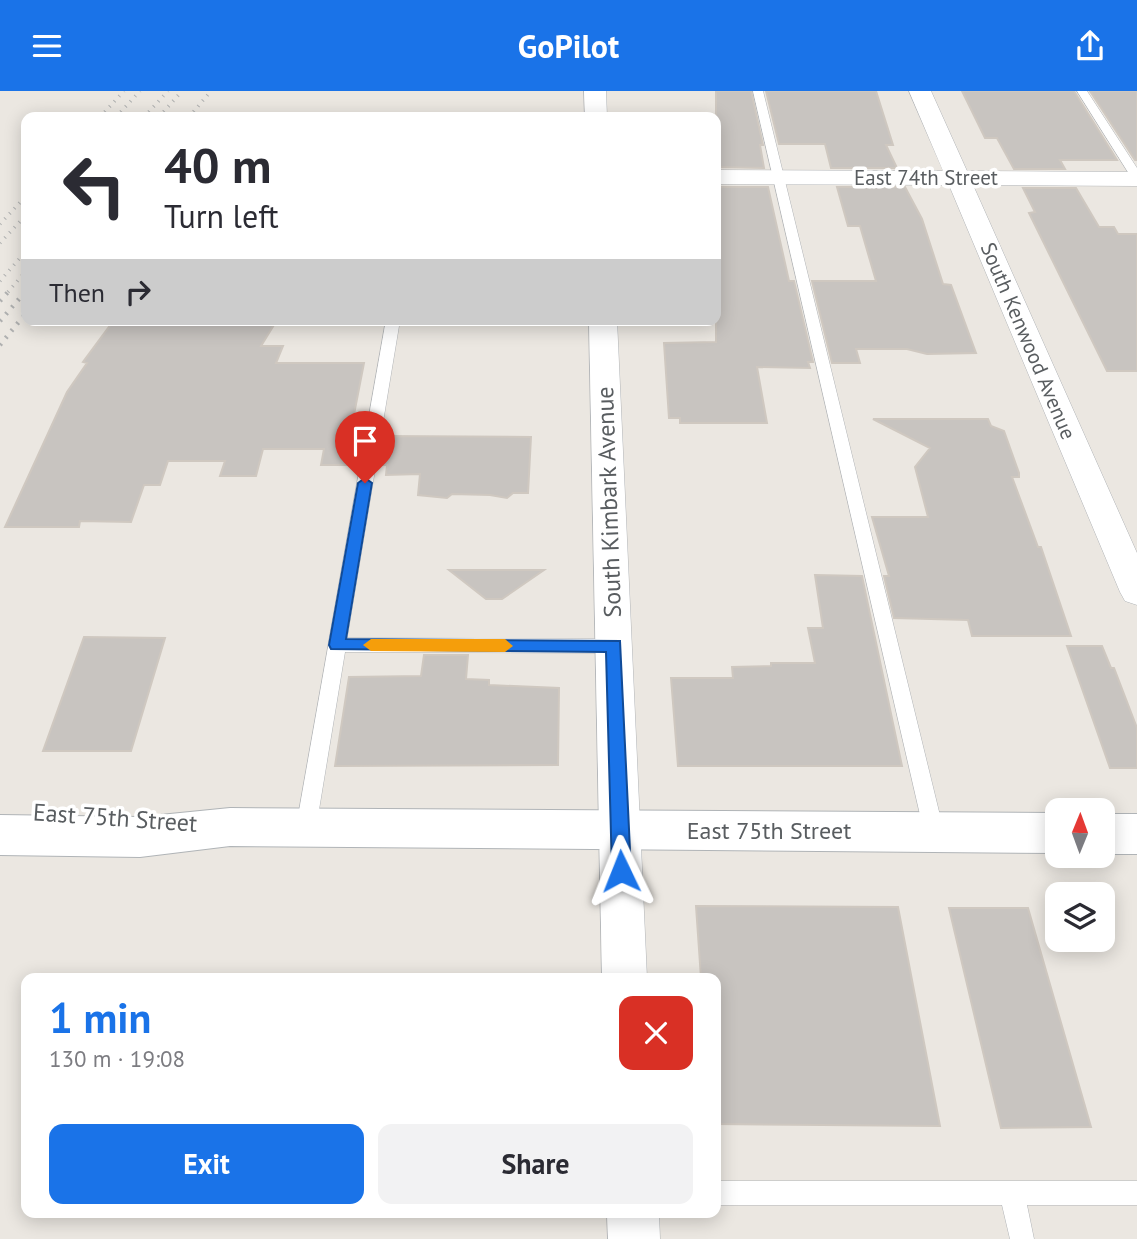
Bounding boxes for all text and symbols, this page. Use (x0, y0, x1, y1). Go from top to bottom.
text: GoPilot (518, 25, 619, 67)
icon: menu (28, 27, 66, 65)
icon: share (1071, 27, 1109, 65)
text: 40 m (164, 133, 271, 197)
icon: left (49, 140, 140, 231)
street label: East 74th Street (854, 164, 998, 191)
text: Turn left (164, 195, 279, 237)
street label: South Kenwood Avenue (975, 238, 1082, 443)
icon: right (119, 273, 157, 311)
text: Then (49, 276, 105, 309)
street label: South Kimbark Avenue (589, 386, 628, 618)
pin (335, 411, 395, 483)
icon: arrive (346, 422, 384, 460)
street label: East 75th Street (32, 796, 198, 839)
north arrow (1045, 798, 1115, 868)
map controls (1045, 798, 1115, 952)
street label: East 75th Street (687, 815, 851, 846)
position arrow (584, 834, 658, 908)
button: layers (1045, 882, 1115, 952)
text: 1 min (49, 990, 151, 1045)
button: close (619, 996, 693, 1070)
text: 130 m · 19:08 (49, 1044, 185, 1073)
button: Exit (49, 1124, 364, 1204)
button: Share (378, 1124, 693, 1204)

